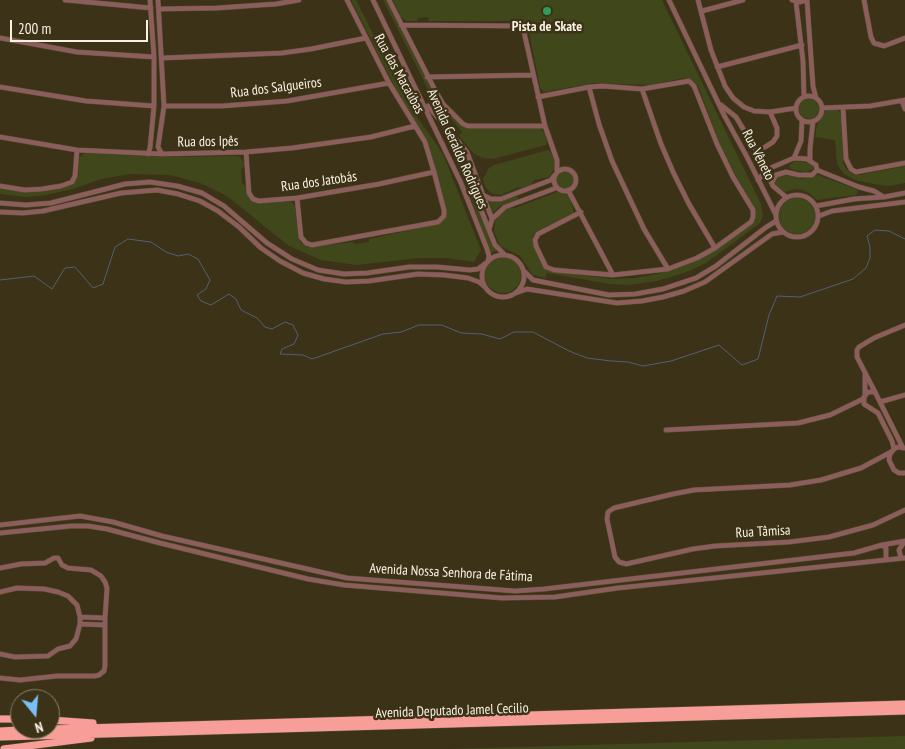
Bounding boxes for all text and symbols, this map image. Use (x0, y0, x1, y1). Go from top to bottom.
marker: Pista de Skate (541, 5, 553, 17)
scale bar (12, 10, 150, 42)
text: 200 m (18, 19, 51, 38)
place label: Pista de Skate (512, 19, 582, 35)
street label: Rua das Macaúbas (370, 31, 428, 117)
street label: Rua dos Salgueiros (230, 74, 322, 102)
street label: Avenida Geraldo Rodrigues (423, 86, 491, 212)
street label: Rua Vêneto (738, 127, 778, 183)
street label: Rua dos Ipês (177, 133, 239, 151)
street label: Rua dos Jatobás (280, 168, 358, 196)
street label: Rua Tâmisa (735, 522, 791, 542)
street label: Avenida Nossa Senhora de Fátima (369, 560, 533, 586)
north arrow (10, 689, 60, 739)
street label: Avenida Deputado Jamel Cecilio (375, 700, 529, 722)
text: N (33, 718, 45, 737)

